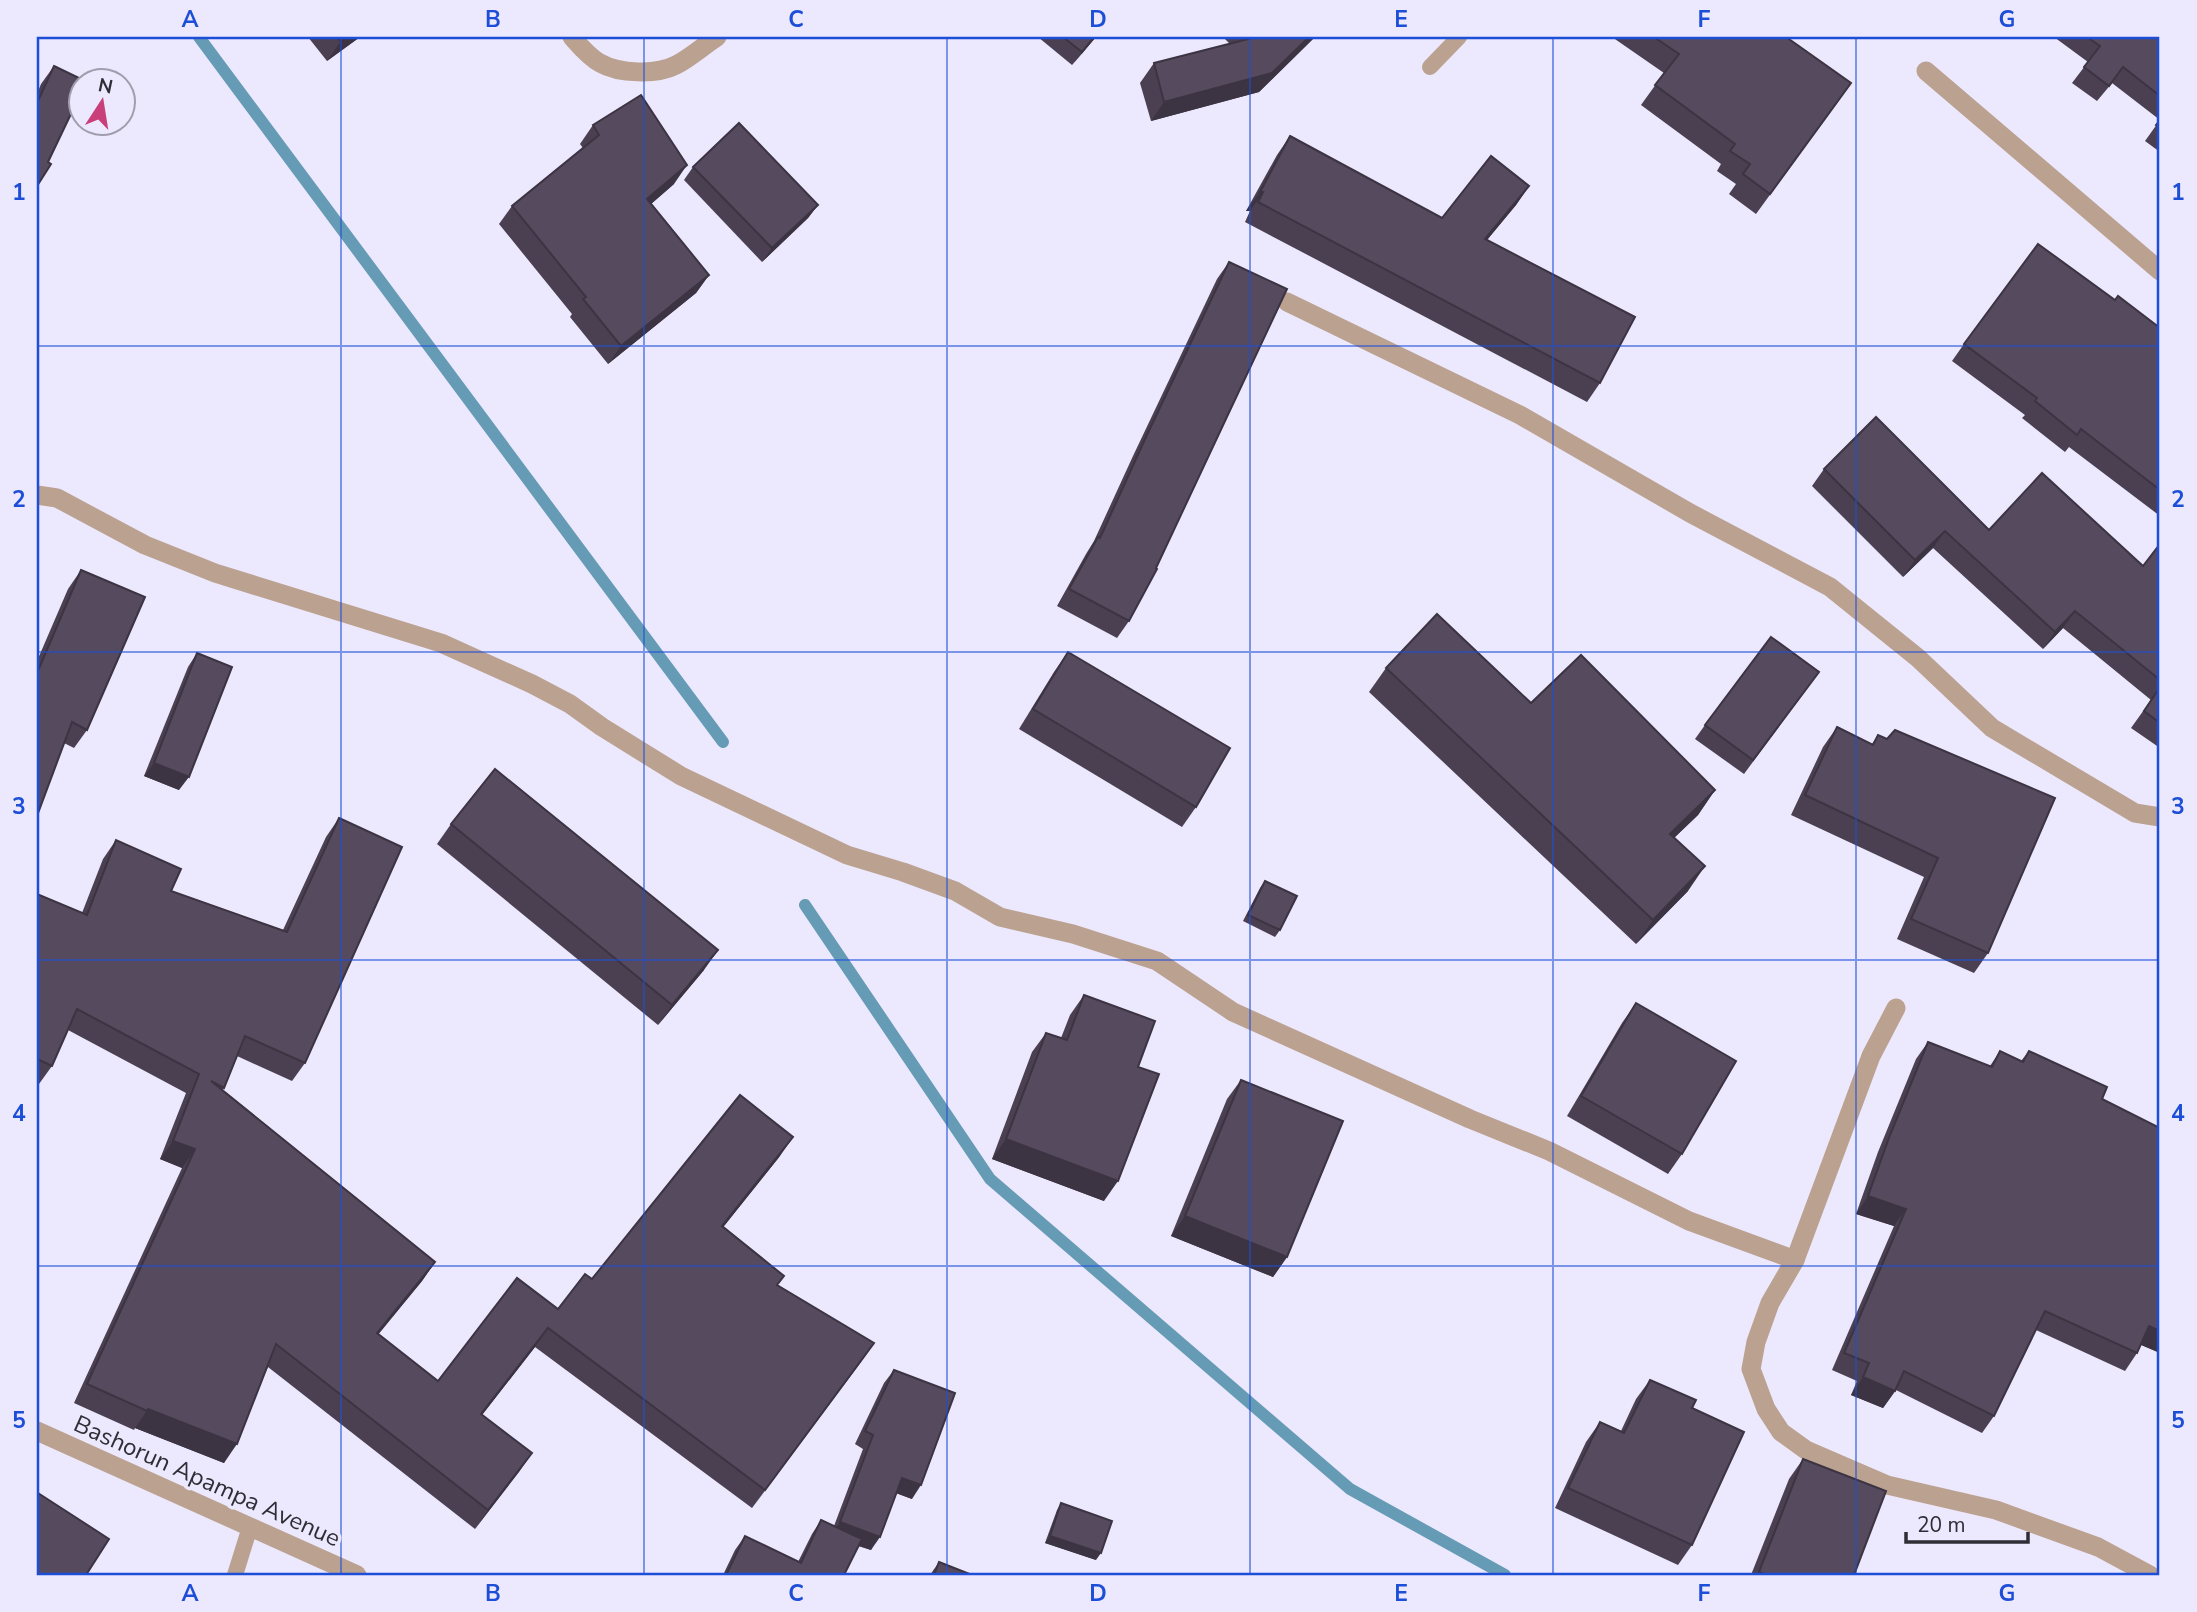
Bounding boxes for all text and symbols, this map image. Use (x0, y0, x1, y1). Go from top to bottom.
text: A (181, 4, 199, 35)
text: B (485, 4, 501, 35)
text: C (788, 4, 804, 35)
text: D (1089, 4, 1107, 35)
text: E (1394, 4, 1408, 35)
text: F (1698, 4, 1711, 35)
text: G (1999, 4, 2015, 35)
north arrow (66, 66, 136, 136)
text: N (96, 72, 115, 101)
text: 1 (12, 177, 26, 208)
text: 1 (2171, 177, 2185, 208)
text: 2 (12, 484, 26, 515)
text: 2 (2171, 484, 2185, 515)
text: 3 (12, 791, 26, 822)
text: 3 (2171, 791, 2185, 822)
text: 4 (12, 1098, 26, 1129)
text: 4 (2171, 1098, 2185, 1129)
text: 5 (12, 1405, 26, 1436)
text: 5 (2171, 1405, 2185, 1436)
street label: Bashorun Apampa Avenue (69, 1408, 345, 1554)
scale bar (1906, 1500, 2029, 1544)
text: 20 m (1917, 1511, 1966, 1539)
text: A (181, 1578, 199, 1609)
text: B (485, 1578, 501, 1609)
text: C (788, 1578, 804, 1609)
text: D (1089, 1578, 1107, 1609)
text: E (1394, 1578, 1408, 1609)
text: F (1698, 1578, 1711, 1609)
text: G (1999, 1578, 2015, 1609)

